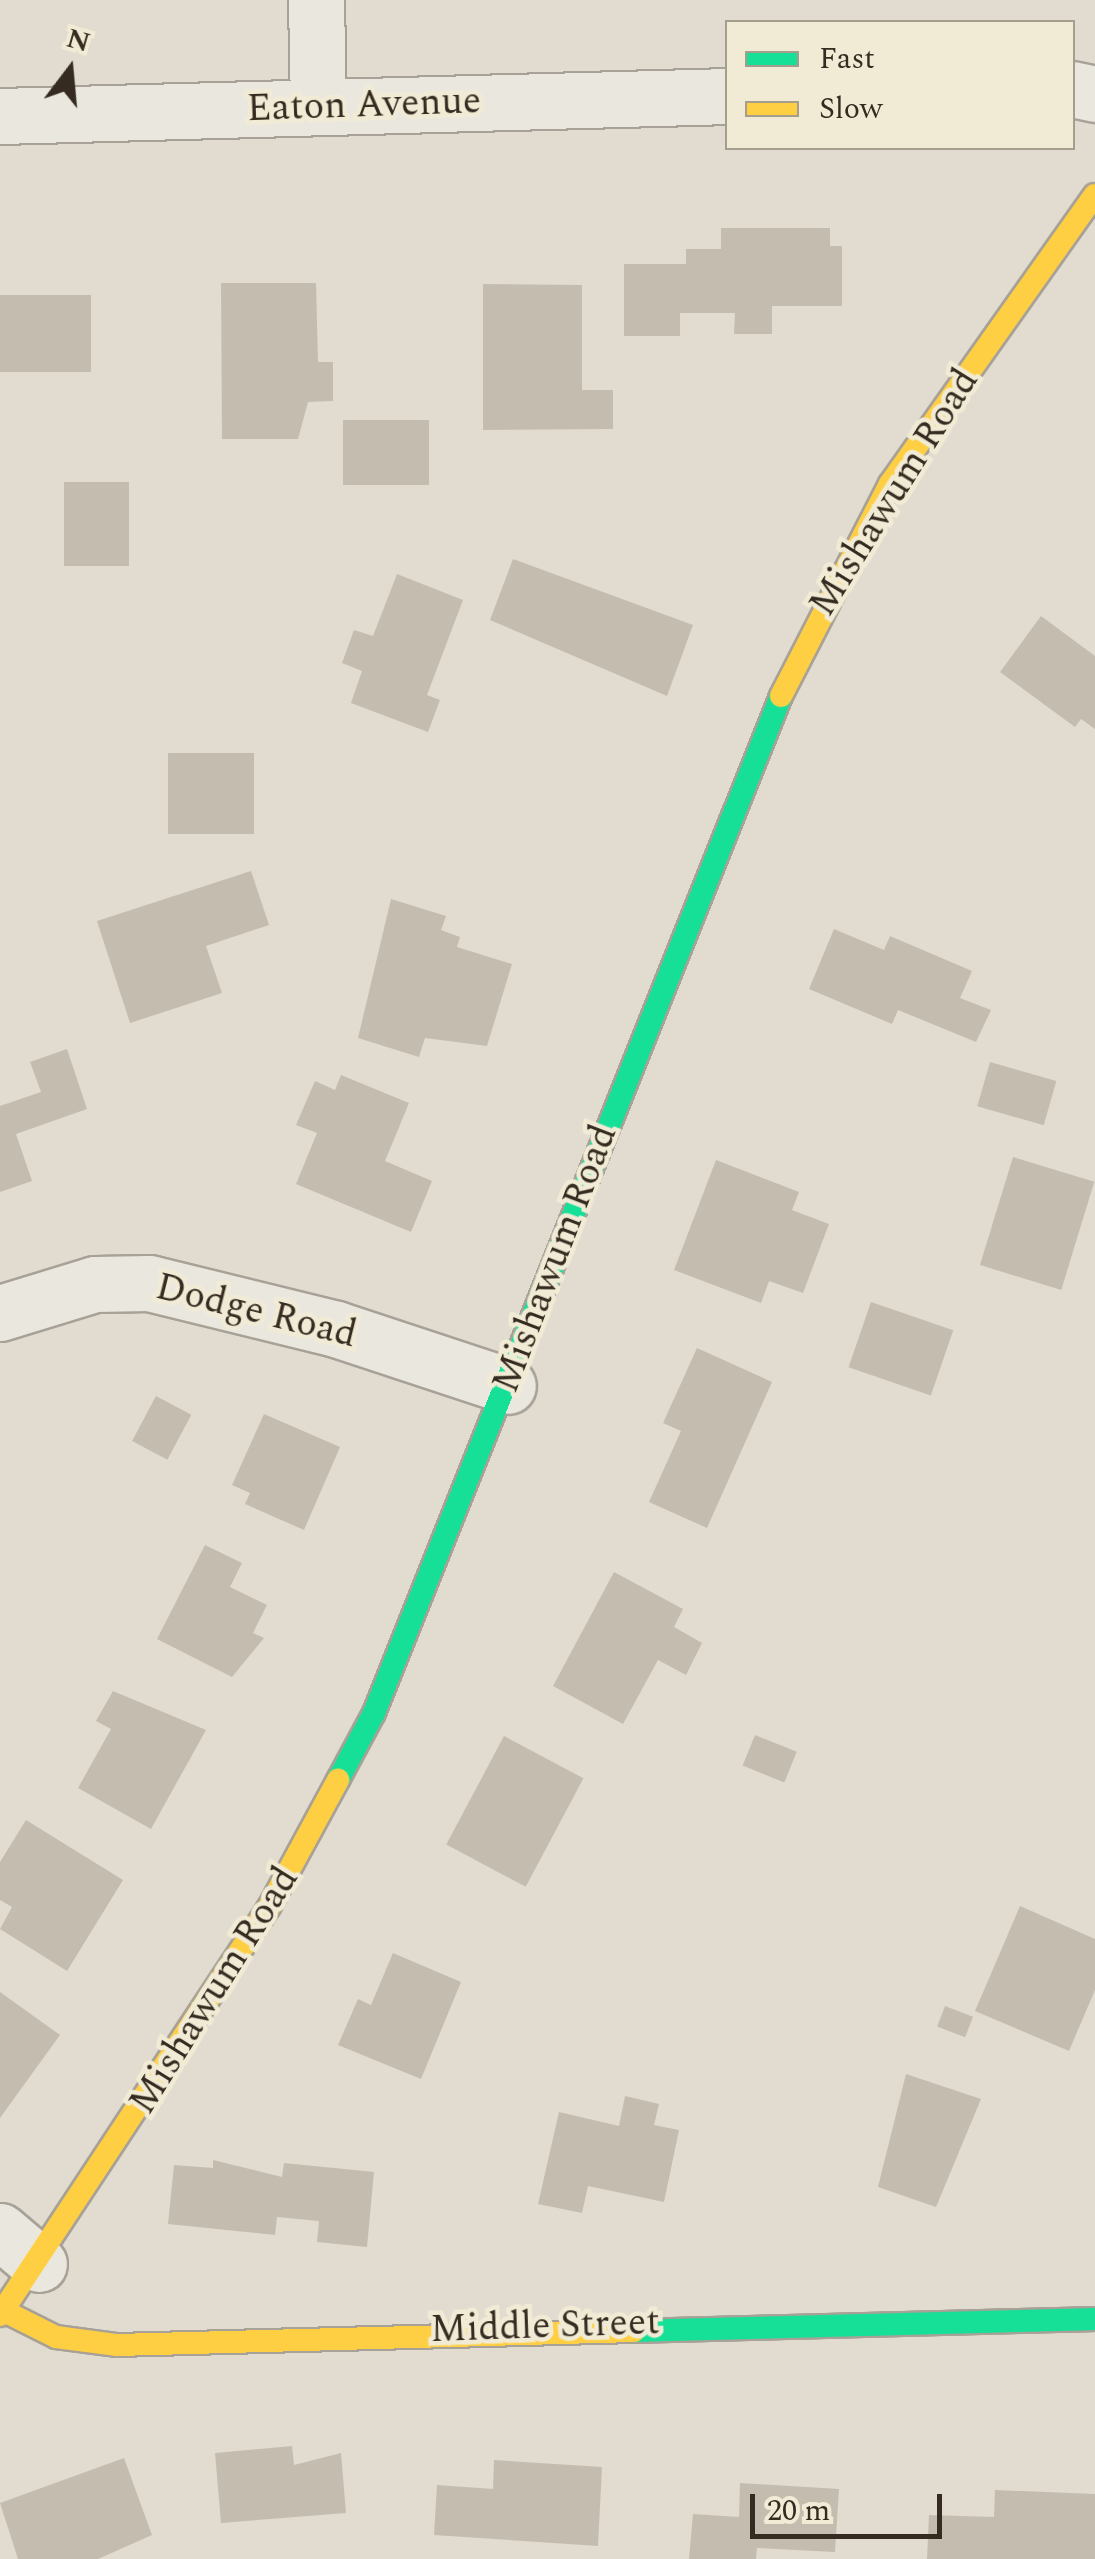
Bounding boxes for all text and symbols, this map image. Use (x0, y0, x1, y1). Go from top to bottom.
text: N (61, 17, 95, 64)
north arrow (20, 20, 120, 120)
legend (725, 20, 1075, 150)
text: Fast (819, 36, 875, 82)
street label: Eaton Avenue (246, 79, 482, 133)
text: Slow (819, 86, 883, 132)
street label: Mishawum Road (801, 361, 989, 625)
street label: Mishawum Road (484, 1119, 628, 1399)
street label: Dodge Road (151, 1265, 361, 1359)
street label: Mishawum Road (121, 1859, 309, 2123)
street label: Middle Street (429, 2300, 661, 2354)
scale bar (755, 2474, 948, 2536)
text: 20 m (767, 2488, 830, 2534)

